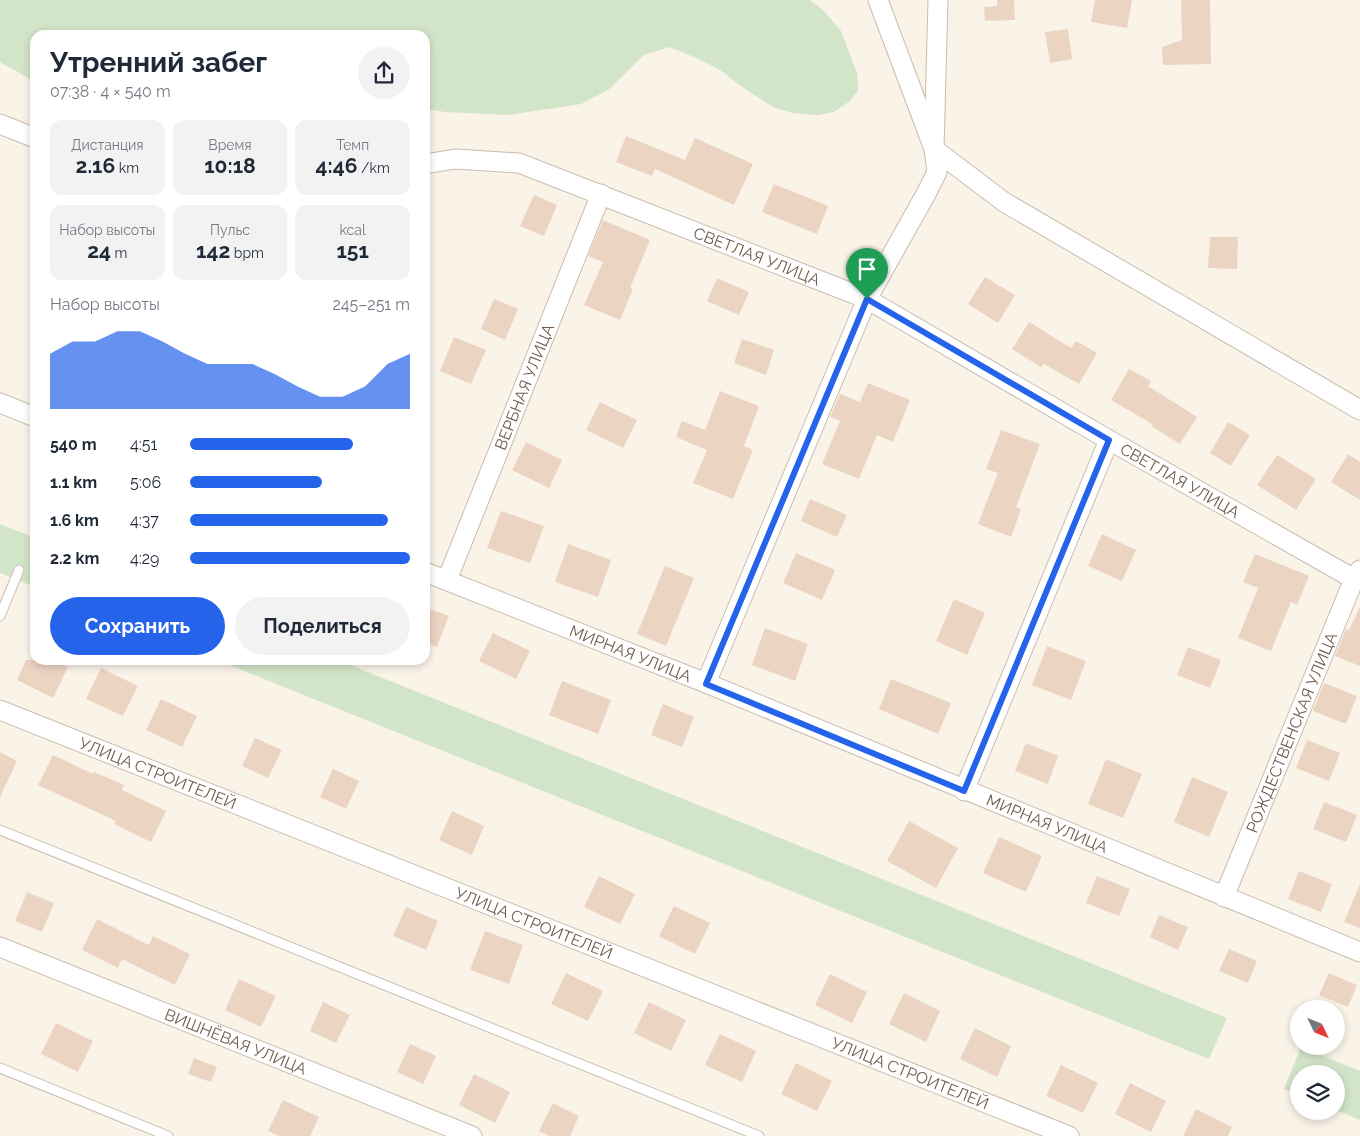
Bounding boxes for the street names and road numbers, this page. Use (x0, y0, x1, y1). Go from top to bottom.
street label: СВЕТЛАЯ УЛИЦА (691, 223, 823, 289)
street label: ВЕРБНАЯ УЛИЦА (490, 321, 558, 453)
street label: СВЕТЛАЯ УЛИЦА (1117, 439, 1243, 522)
street label: МИРНАЯ УЛИЦА (567, 621, 694, 686)
street label: РОЖДЕСТВЕНСКАЯ УЛИЦА (1242, 629, 1341, 835)
street label: УЛИЦА СТРОИТЕЛЕЙ (76, 733, 239, 813)
street label: МИРНАЯ УЛИЦА (984, 790, 1111, 857)
street label: УЛИЦА СТРОИТЕЛЕЙ (453, 883, 616, 963)
street label: ВИШНЁВАЯ УЛИЦА (162, 1004, 310, 1078)
street label: УЛИЦА СТРОИТЕЛЕЙ (829, 1033, 992, 1113)

